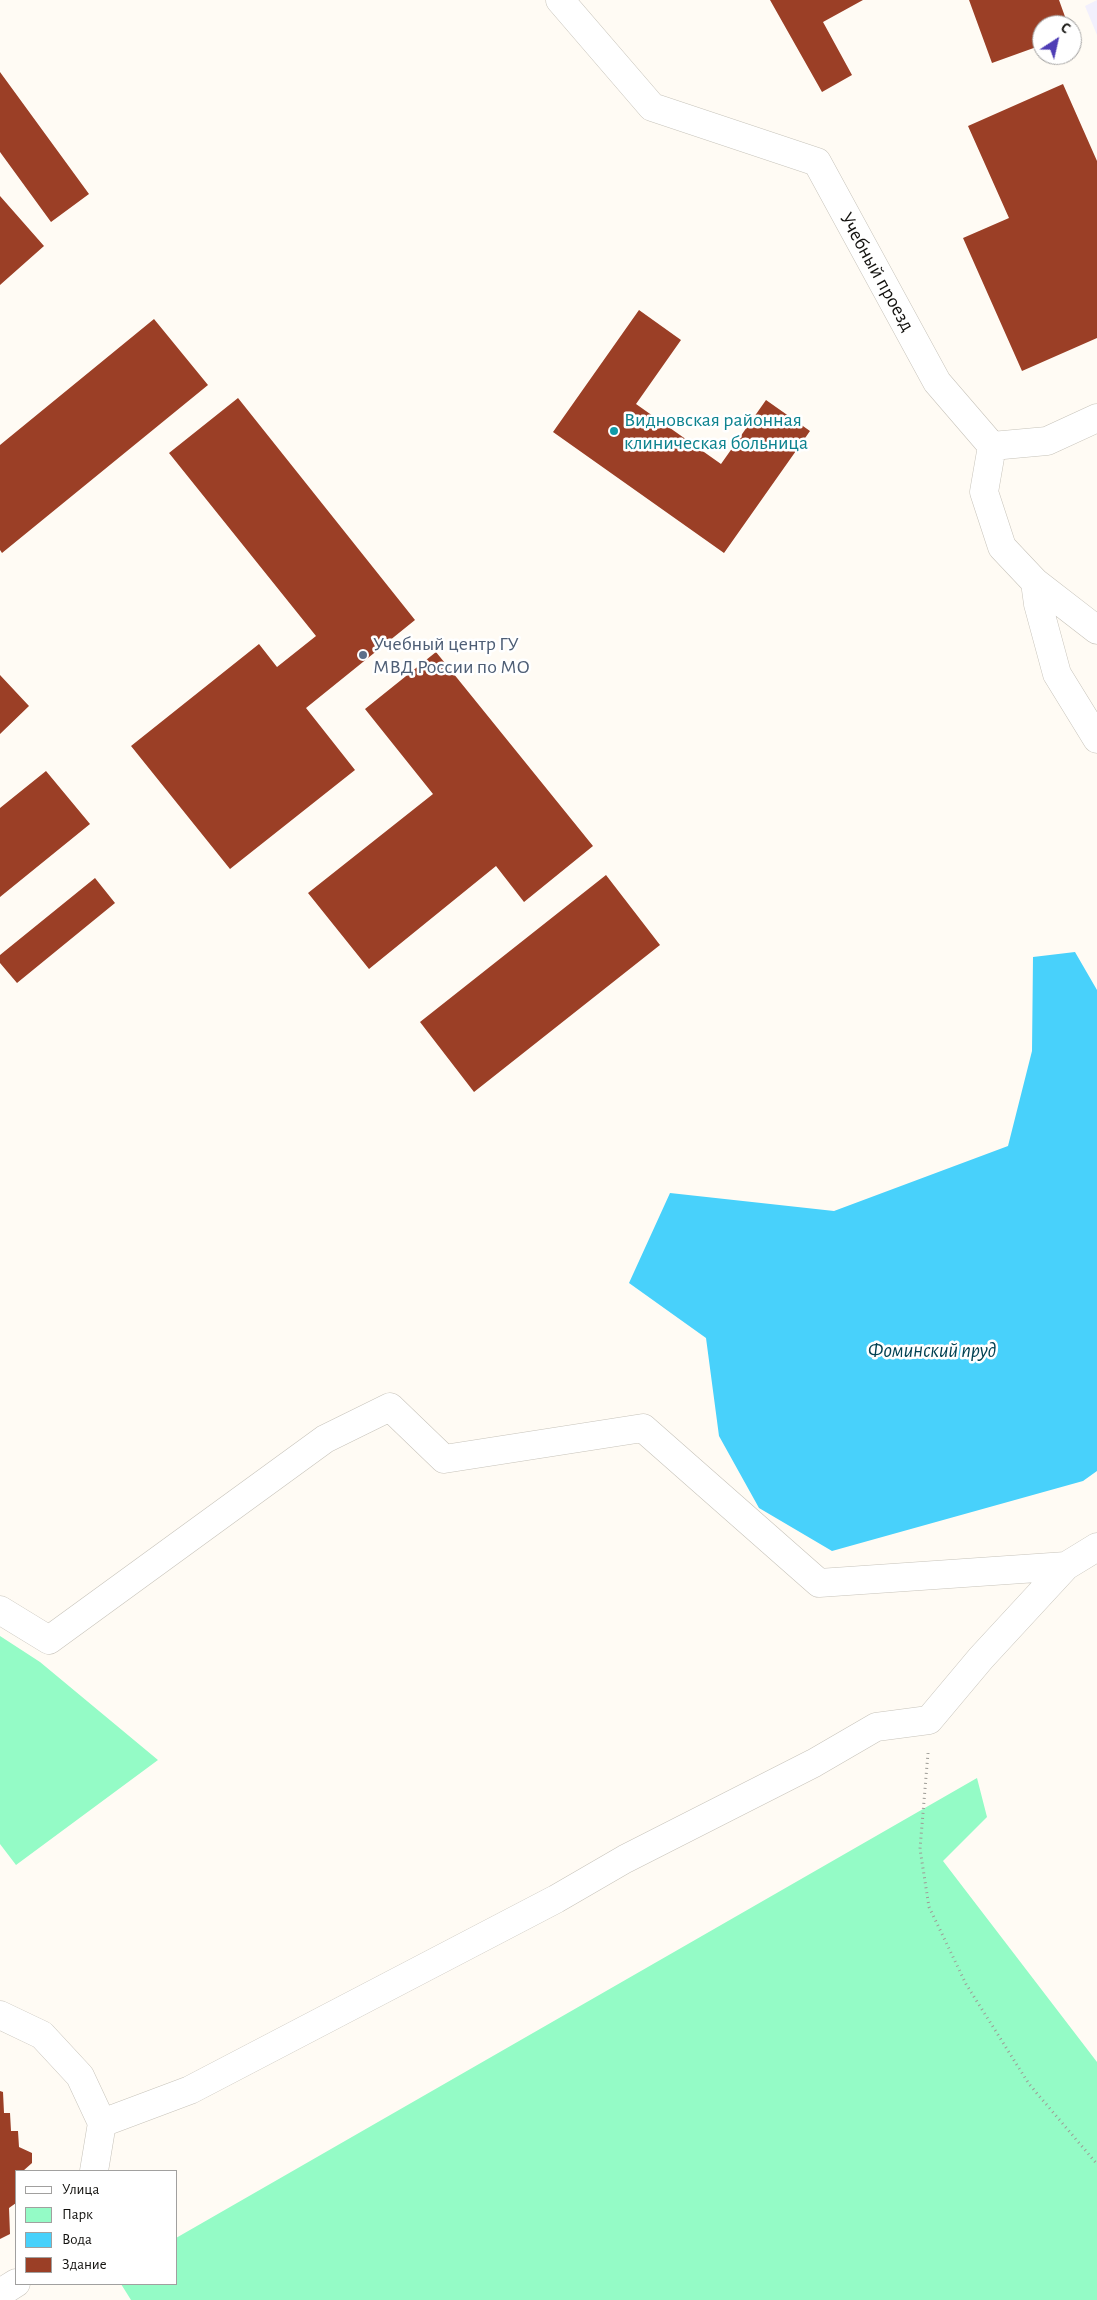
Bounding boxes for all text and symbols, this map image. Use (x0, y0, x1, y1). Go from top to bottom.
north arrow (1032, 15, 1082, 65)
text: С (1058, 21, 1072, 36)
street label: Учебный проезд (834, 208, 920, 336)
place label: Видновская районная клиническая больница (624, 408, 808, 455)
marker: Видновская районная клиническая больница (608, 425, 620, 437)
place label: Учебный центр ГУ МВД России по МО (373, 632, 530, 679)
marker: Учебный центр ГУ МВД России по МО (357, 649, 369, 661)
water label: Фоминский пруд (868, 1338, 996, 1364)
legend (15, 2170, 178, 2285)
text: Улица (62, 2182, 99, 2197)
text: Парк (62, 2207, 93, 2222)
text: Вода (62, 2232, 92, 2247)
text: Здание (62, 2257, 107, 2272)

